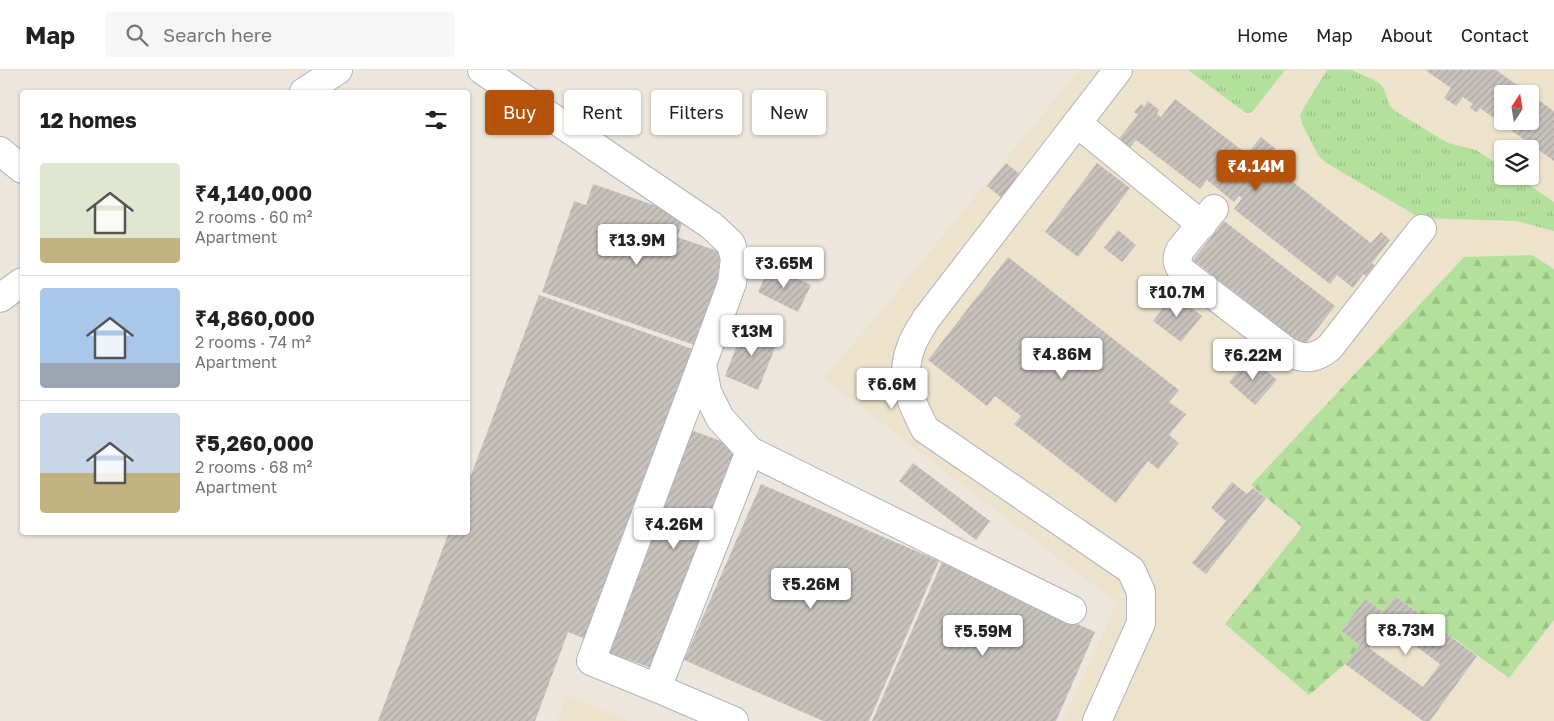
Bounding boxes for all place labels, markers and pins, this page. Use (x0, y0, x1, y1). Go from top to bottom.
pin: ₹4.14M (1215, 150, 1297, 192)
pin: ₹13.9M (596, 224, 678, 266)
pin: ₹3.65M (743, 246, 825, 289)
pin: ₹10.7M (1136, 276, 1218, 318)
pin: ₹13M (722, 314, 782, 357)
pin: ₹4.86M (1021, 338, 1103, 380)
pin: ₹6.22M (1212, 338, 1294, 381)
pin: ₹6.6M (857, 368, 927, 410)
pin: ₹4.26M (633, 508, 715, 550)
pin: ₹5.26M (770, 568, 852, 610)
pin: ₹5.59M (942, 614, 1024, 657)
pin: ₹8.73M (1365, 614, 1447, 656)

